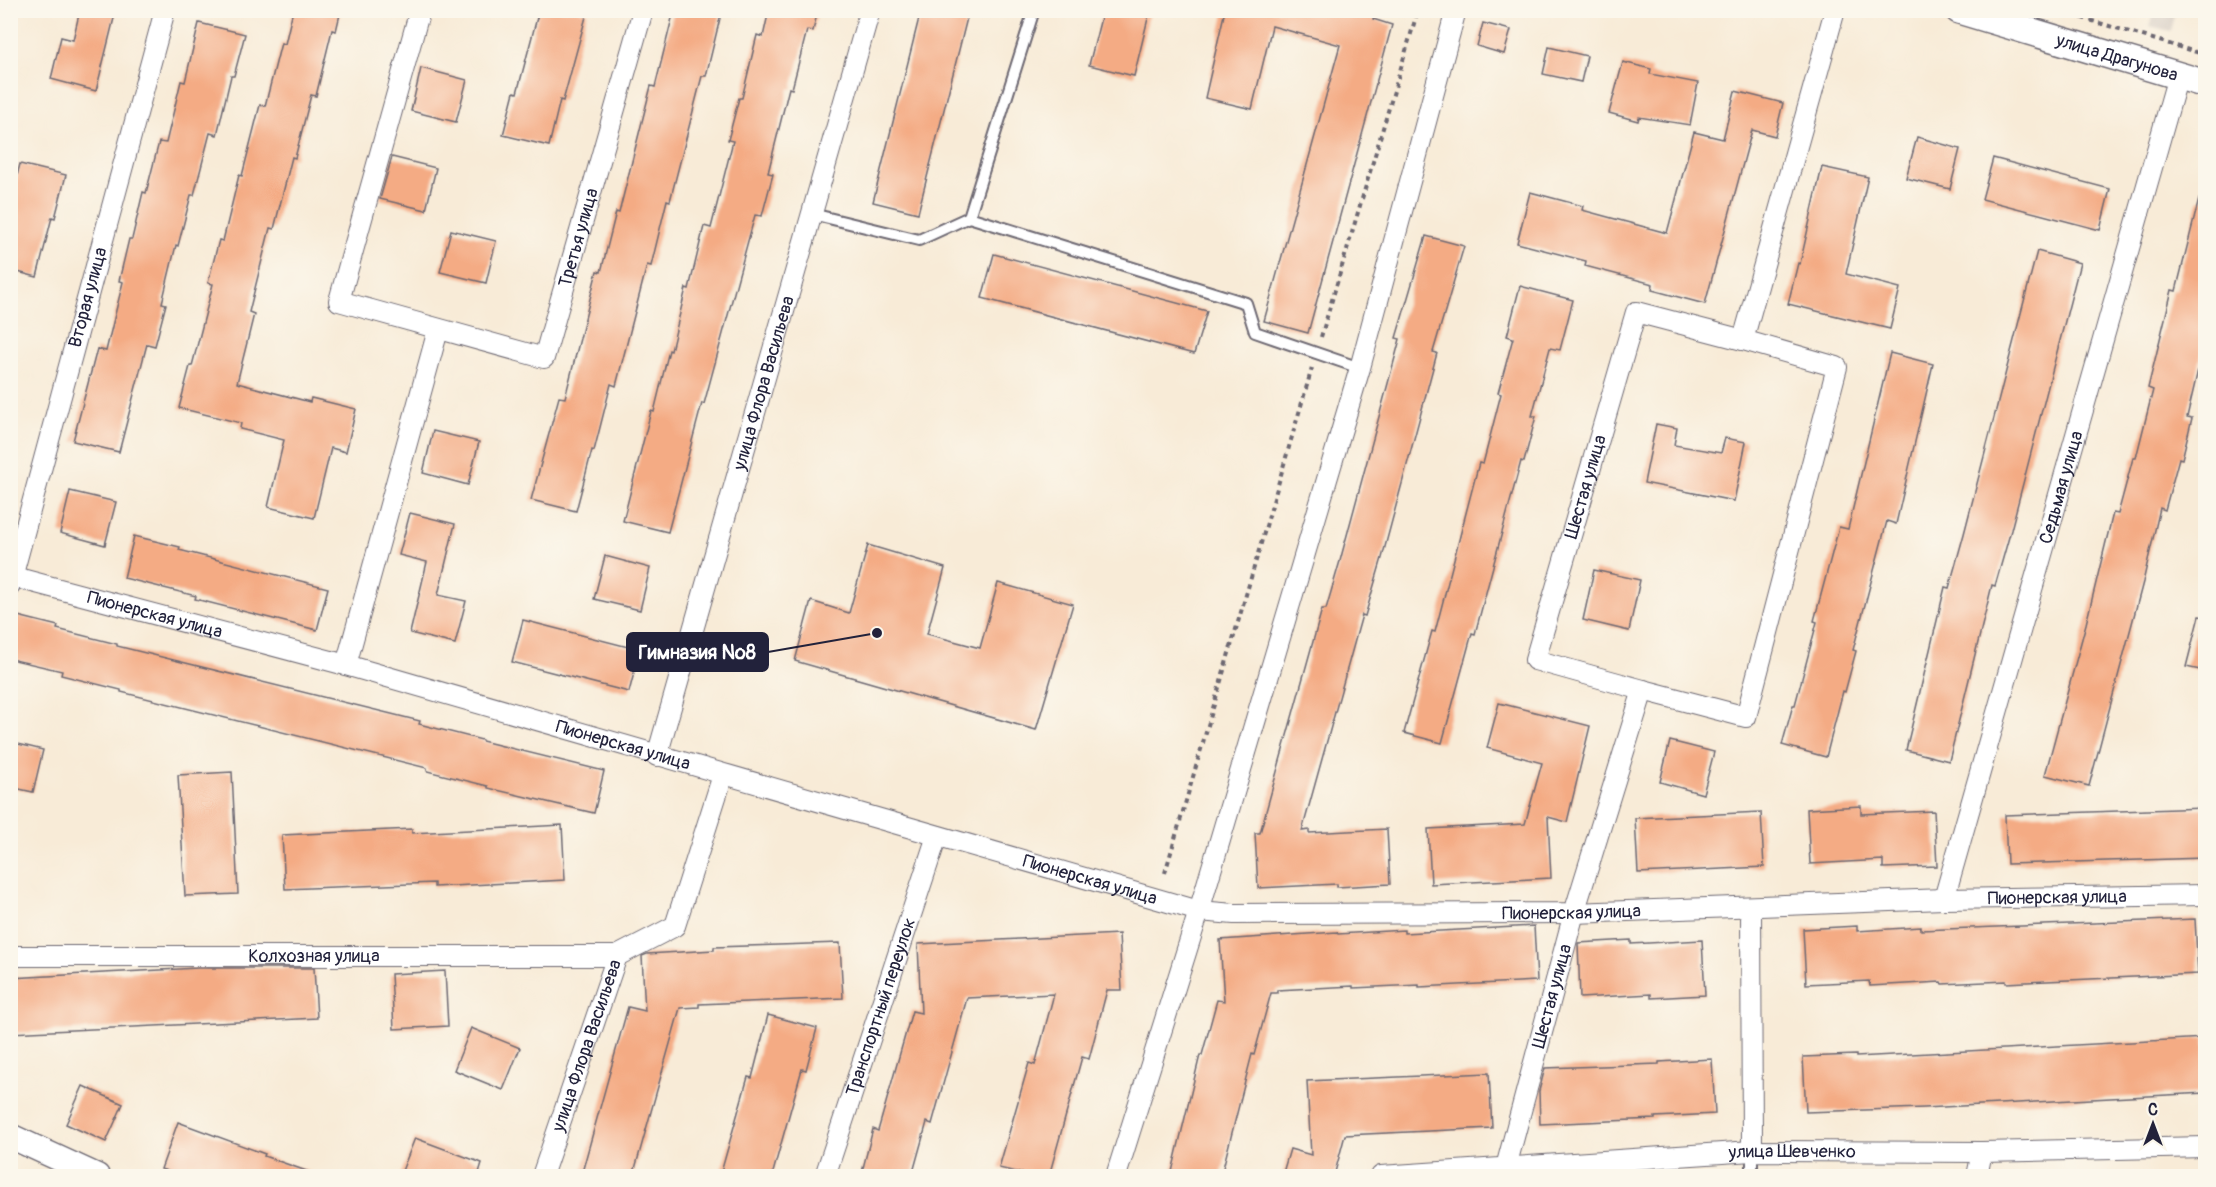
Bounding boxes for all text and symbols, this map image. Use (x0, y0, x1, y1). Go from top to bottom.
street label: улица Драгунова (2052, 28, 2181, 86)
street label: Третья улица (553, 185, 603, 290)
street label: Вторая улица (63, 245, 112, 350)
street label: улица Флора Васильева (727, 293, 799, 474)
street label: Седьмая улица (2034, 428, 2088, 547)
street label: Шестая улица (1559, 432, 1611, 541)
street label: Пионерская улица (85, 586, 225, 643)
callout: Гимназия №8 (627, 633, 768, 671)
text: Гимназия №8 (638, 640, 756, 665)
street label: Пионерская улица (553, 715, 693, 775)
street label: Пионерская улица (1020, 849, 1160, 910)
street label: Пионерская улица (1988, 885, 2127, 910)
street label: Пионерская улица (1502, 899, 1641, 925)
street label: Транспортный переулок (841, 915, 921, 1099)
street label: Шестая улица (1527, 941, 1577, 1051)
street label: Колхозная улица (248, 945, 380, 968)
street label: улица Флора Васильева (546, 956, 627, 1135)
north arrow (2123, 1094, 2183, 1154)
text: С (2148, 1100, 2158, 1120)
street label: улица Шевченко (1727, 1139, 1856, 1164)

